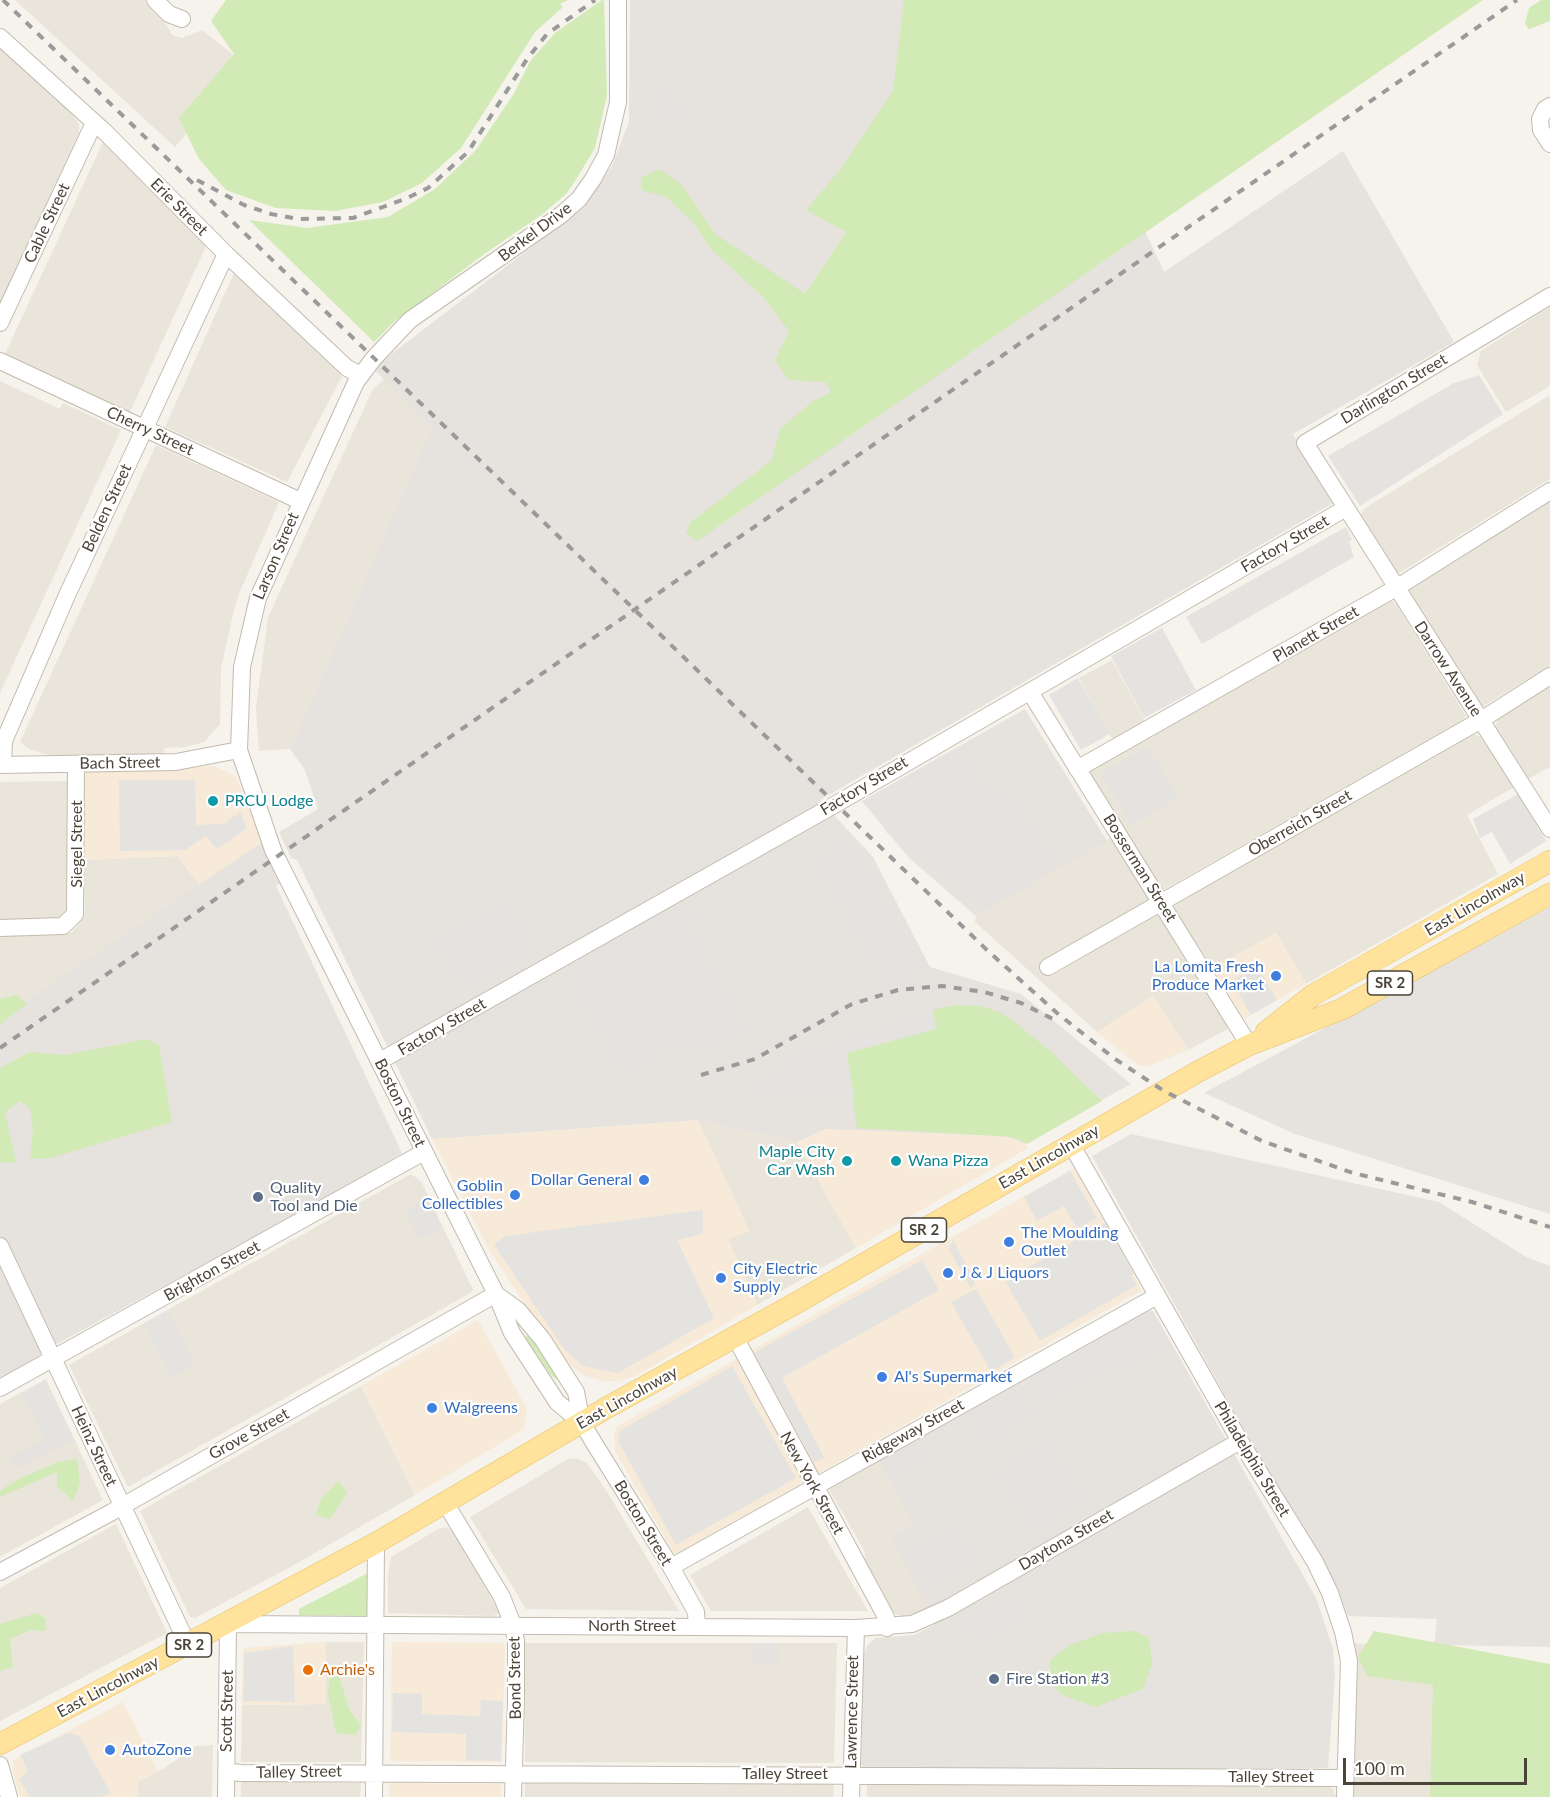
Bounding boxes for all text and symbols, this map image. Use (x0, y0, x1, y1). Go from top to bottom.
street label: Erie Street (146, 174, 212, 240)
street label: Cable Street (20, 180, 74, 266)
street label: Berkel Drive (495, 198, 575, 266)
street label: Darlington Street (1337, 350, 1451, 428)
street label: Cherry Street (103, 402, 197, 460)
street label: Belden Street (78, 461, 136, 555)
street label: Larson Street (249, 509, 303, 603)
street label: Factory Street (1238, 511, 1332, 577)
street label: Planett Street (1270, 602, 1362, 666)
street label: Darrow Avenue (1410, 618, 1486, 720)
street label: Factory Street (817, 752, 911, 820)
street label: Bach Street (79, 753, 161, 773)
street label: Oberreich Street (1245, 786, 1355, 860)
place label: PRCU Lodge (225, 791, 313, 811)
marker: PRCU Lodge (206, 794, 220, 808)
street label: Siegel Street (67, 800, 87, 888)
street label: Bosserman Street (1099, 810, 1181, 926)
street label: East Lincolnway (1421, 868, 1529, 940)
place label: La Lomita Fresh Produce Market (1152, 957, 1264, 995)
marker: La Lomita Fresh Produce Market (1269, 969, 1283, 983)
road number: SR 2 (1368, 971, 1412, 995)
street label: Factory Street (395, 994, 489, 1060)
street label: Boston Street (370, 1056, 430, 1150)
street label: East Lincolnway (995, 1121, 1103, 1193)
place label: Maple City Car Wash (759, 1142, 835, 1180)
place label: Wana Pizza (908, 1151, 988, 1171)
marker: Maple City Car Wash (840, 1154, 854, 1168)
marker: Wana Pizza (889, 1154, 903, 1168)
place label: Dollar General (531, 1170, 632, 1190)
marker: Dollar General (637, 1173, 651, 1187)
place label: Goblin Collectibles (422, 1176, 503, 1214)
place label: Quality Tool and Die (270, 1178, 358, 1216)
marker: Goblin Collectibles (508, 1188, 522, 1202)
marker: Quality Tool and Die (251, 1190, 265, 1204)
road number: SR 2 (902, 1218, 946, 1242)
place label: The Moulding Outlet (1021, 1223, 1118, 1261)
marker: The Moulding Outlet (1002, 1235, 1016, 1249)
street label: Brighton Street (161, 1237, 263, 1305)
place label: City Electric Supply (733, 1259, 818, 1297)
place label: J & J Liquors (960, 1263, 1049, 1283)
marker: J & J Liquors (941, 1266, 955, 1280)
marker: City Electric Supply (714, 1271, 728, 1285)
street label: East Lincolnway (573, 1362, 681, 1434)
place label: Al's Supermarket (894, 1367, 1012, 1387)
marker: Al's Supermarket (875, 1370, 889, 1384)
street label: Ridgeway Street (859, 1395, 967, 1467)
place label: Walgreens (444, 1398, 518, 1418)
street label: Philadelphia Street (1210, 1398, 1294, 1520)
marker: Walgreens (425, 1401, 439, 1415)
street label: Heinz Street (67, 1403, 121, 1489)
street label: Grove Street (206, 1404, 292, 1464)
street label: New York Street (776, 1428, 848, 1538)
street label: Boston Street (610, 1477, 676, 1569)
street label: Daytona Street (1015, 1505, 1117, 1575)
street label: North Street (588, 1616, 676, 1636)
road number: SR 2 (166, 1633, 212, 1657)
street label: Bond Street (505, 1636, 525, 1720)
street label: East Lincolnway (54, 1652, 162, 1722)
street label: Lawrence Street (841, 1655, 863, 1769)
place label: Archie's (320, 1660, 375, 1680)
marker: Archie's (301, 1663, 315, 1677)
place label: Fire Station #3 (1006, 1669, 1109, 1689)
street label: Scott Street (217, 1670, 237, 1752)
marker: Fire Station #3 (987, 1672, 1001, 1686)
place label: AutoZone (122, 1740, 192, 1760)
marker: AutoZone (103, 1743, 117, 1757)
scale bar (1346, 1746, 1530, 1784)
text: 100 m (1354, 1757, 1405, 1779)
street label: Talley Street (256, 1762, 342, 1782)
street label: Talley Street (742, 1764, 828, 1784)
street label: Talley Street (1228, 1767, 1314, 1787)

